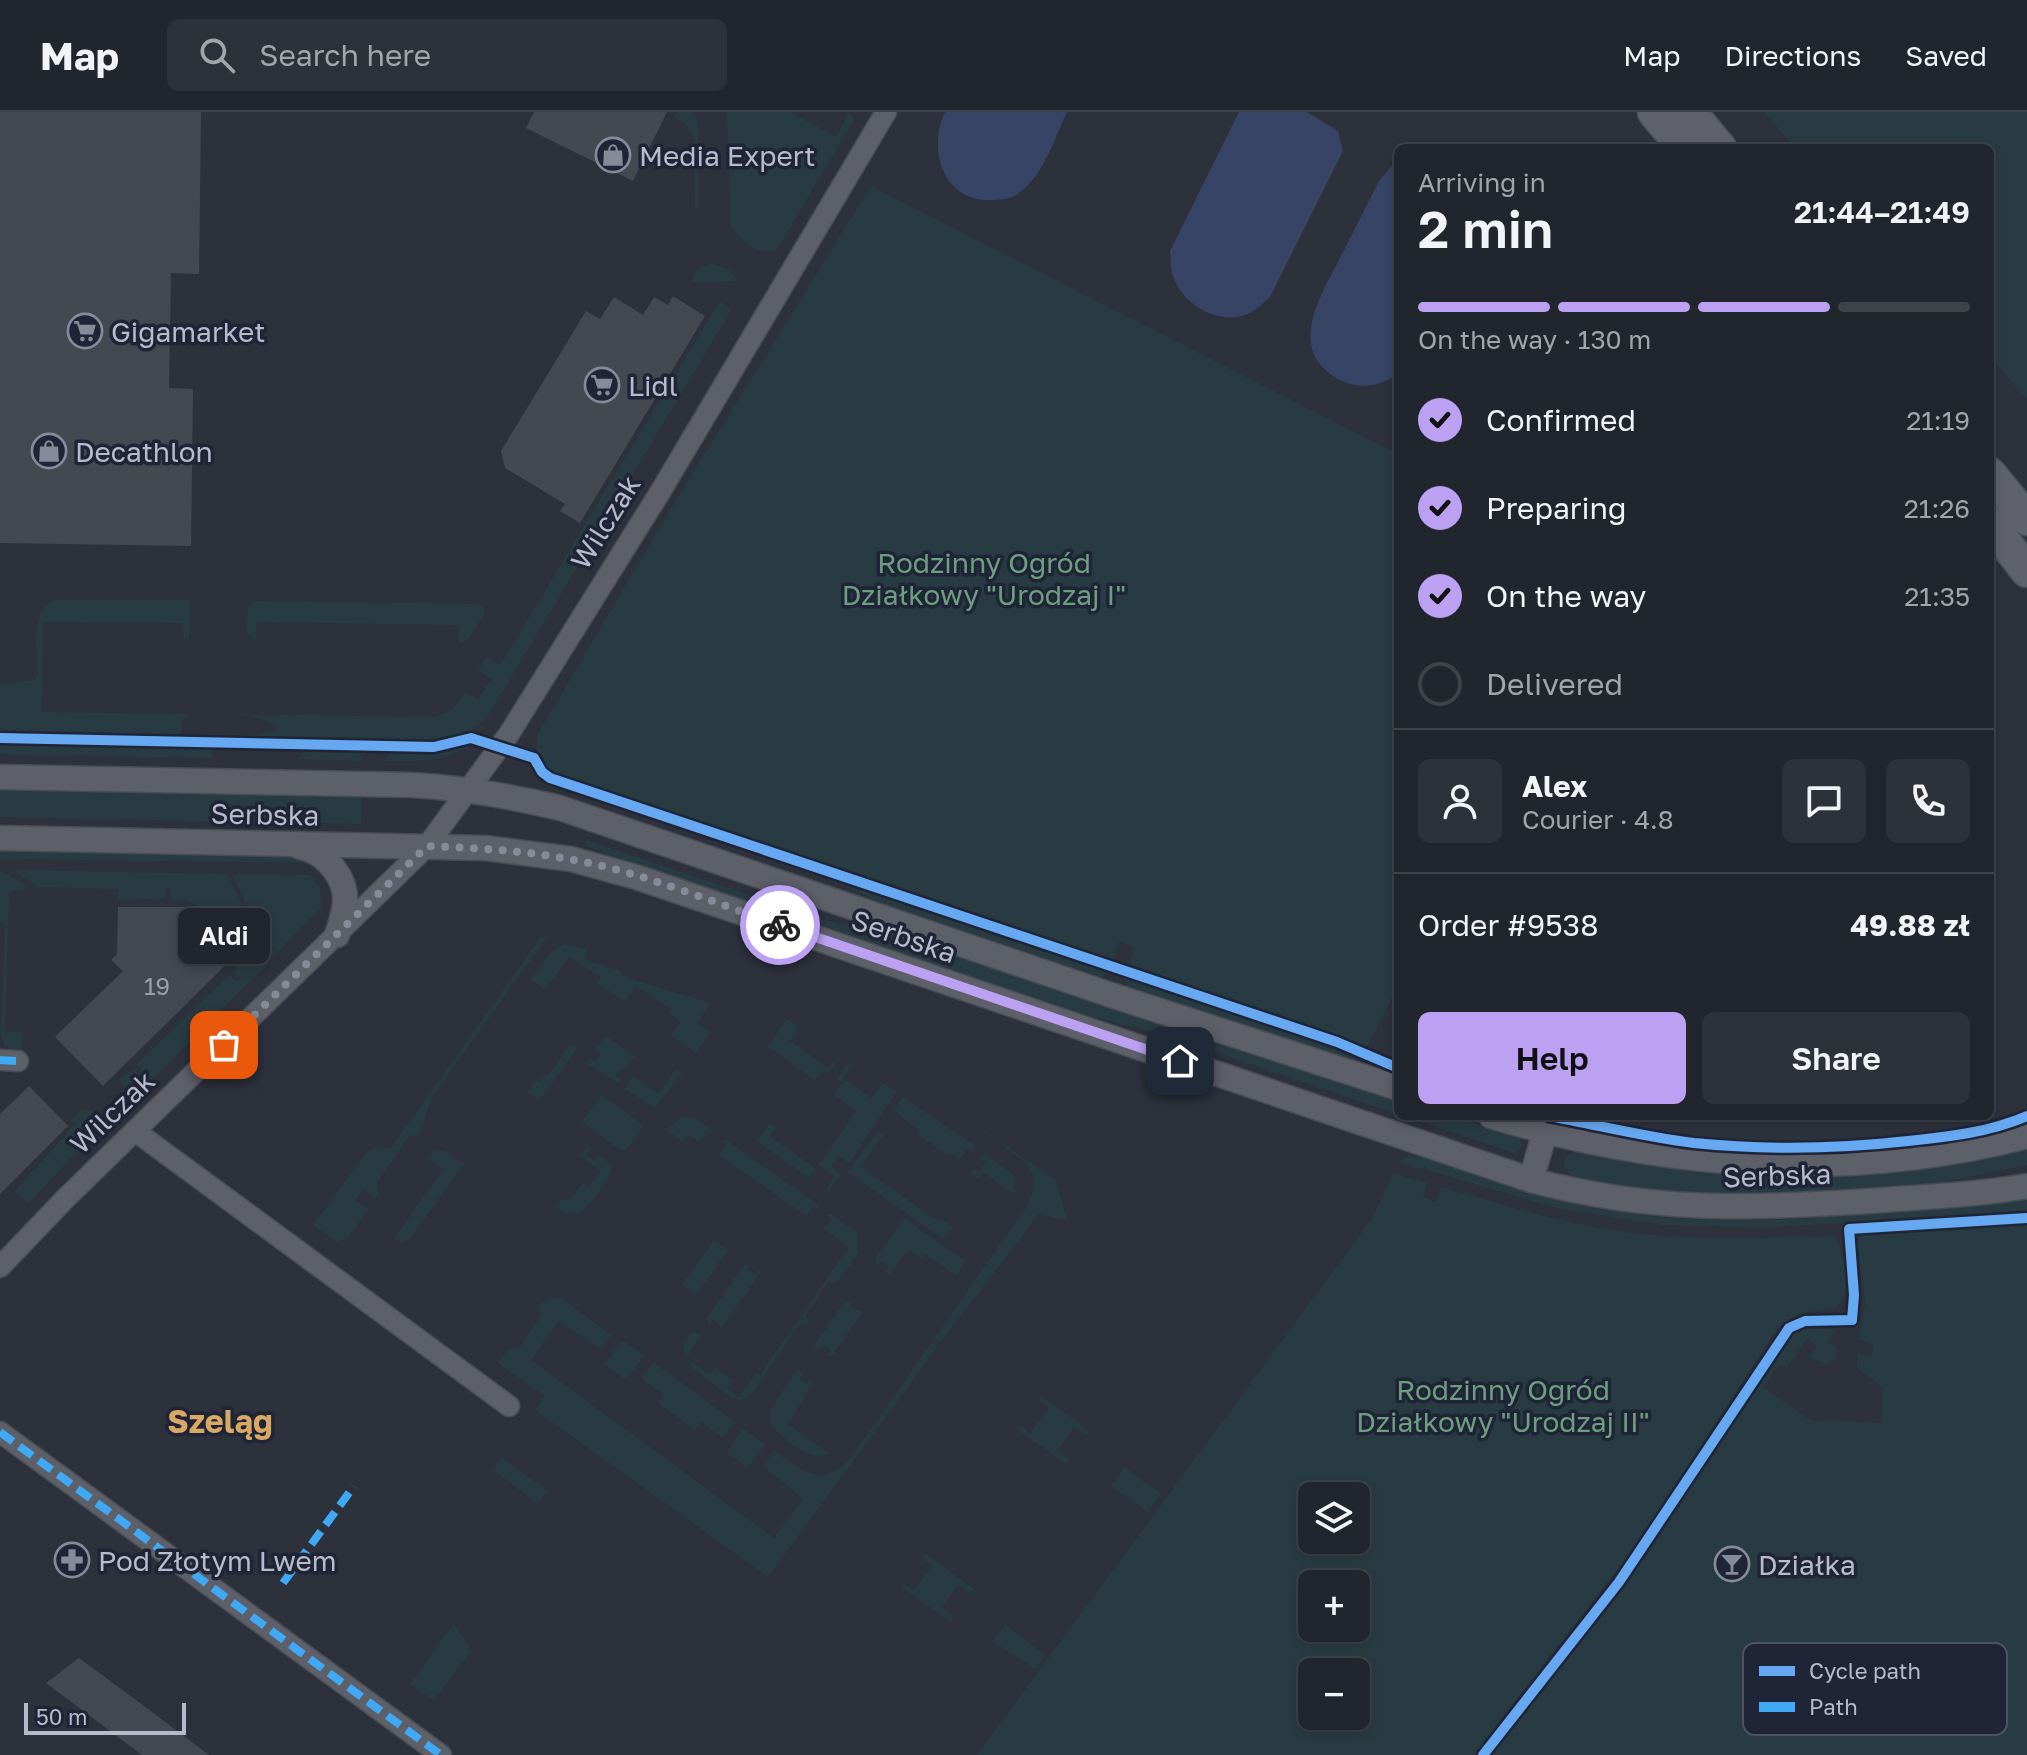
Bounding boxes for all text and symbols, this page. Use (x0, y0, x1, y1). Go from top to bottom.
search box (167, 19, 727, 91)
text: Map (40, 33, 119, 78)
icon: search (195, 33, 239, 77)
text: Search here (259, 37, 431, 73)
text: Map (1623, 39, 1680, 72)
text: Directions (1724, 39, 1861, 72)
text: Saved (1905, 39, 1987, 72)
shop icon: Media Expert (594, 136, 632, 174)
place label: Media Expert (639, 139, 816, 172)
text: Arriving in (1418, 167, 1546, 198)
text: 21:44–21:49 (1794, 194, 1970, 230)
text: 2 min (1418, 197, 1553, 259)
supermarket icon: Gigamarket (66, 312, 104, 350)
place label: Gigamarket (111, 315, 266, 348)
text: On the way · 130 m (1418, 324, 1651, 355)
supermarket icon: Lidl (583, 366, 621, 404)
place label: Lidl (628, 369, 678, 402)
icon: check (1418, 398, 1462, 442)
text: Confirmed (1486, 402, 1636, 438)
text: 21:19 (1906, 405, 1970, 436)
shop icon: Decathlon (30, 432, 68, 470)
place label: Decathlon (75, 435, 213, 468)
street label: Wilczak (563, 469, 647, 575)
icon: check (1418, 486, 1462, 530)
text: Preparing (1486, 490, 1627, 526)
text: 21:26 (1904, 493, 1970, 524)
park label: Rodzinny Ogród Działkowy "Urodzaj I" (842, 546, 1126, 611)
icon: check (1418, 574, 1462, 618)
text: On the way (1486, 578, 1646, 614)
text: 21:35 (1904, 581, 1970, 612)
text: Delivered (1486, 666, 1623, 702)
button: person (1418, 759, 1502, 843)
button: chat (1782, 759, 1866, 843)
button: phone (1886, 759, 1970, 843)
text: Alex (1522, 768, 1587, 804)
street label: Serbska (210, 797, 320, 831)
text: Courier · 4.8 (1522, 804, 1674, 835)
courier (740, 885, 820, 965)
icon: bike (758, 903, 802, 947)
street label: Serbska (847, 903, 961, 969)
text: Order #9538 (1418, 907, 1598, 943)
text: 49.88 zł (1850, 907, 1970, 943)
callout: Aldi (178, 909, 270, 965)
text: Aldi (200, 920, 248, 951)
house number: 19 (144, 971, 170, 1000)
pin (190, 1011, 258, 1079)
button: Help (1418, 1012, 1686, 1104)
button: Share (1702, 1012, 1970, 1104)
icon: bag (202, 1023, 246, 1067)
pin (1146, 1027, 1214, 1095)
icon: home (1158, 1039, 1202, 1083)
street label: Wilczak (63, 1064, 161, 1160)
street label: Serbska (1722, 1157, 1832, 1193)
park label: Rodzinny Ogród Działkowy "Urodzaj II" (1356, 1373, 1650, 1438)
district label: Szeląg (167, 1402, 273, 1440)
map controls (1298, 1482, 1370, 1730)
button: layers (1298, 1482, 1370, 1554)
pharmacy icon: Pod Złotym Lwem (53, 1541, 91, 1579)
place label: Pod Złotym Lwem (98, 1544, 337, 1577)
bar icon: Działka (1713, 1545, 1751, 1583)
place label: Działka (1758, 1548, 1856, 1581)
button: + (1298, 1570, 1370, 1642)
legend (1743, 1643, 2007, 1735)
text: Cycle path (1809, 1657, 1921, 1684)
button: − (1298, 1658, 1370, 1730)
text: Path (1809, 1693, 1858, 1720)
scale bar (24, 1699, 186, 1735)
text: 50 m (36, 1703, 87, 1730)

